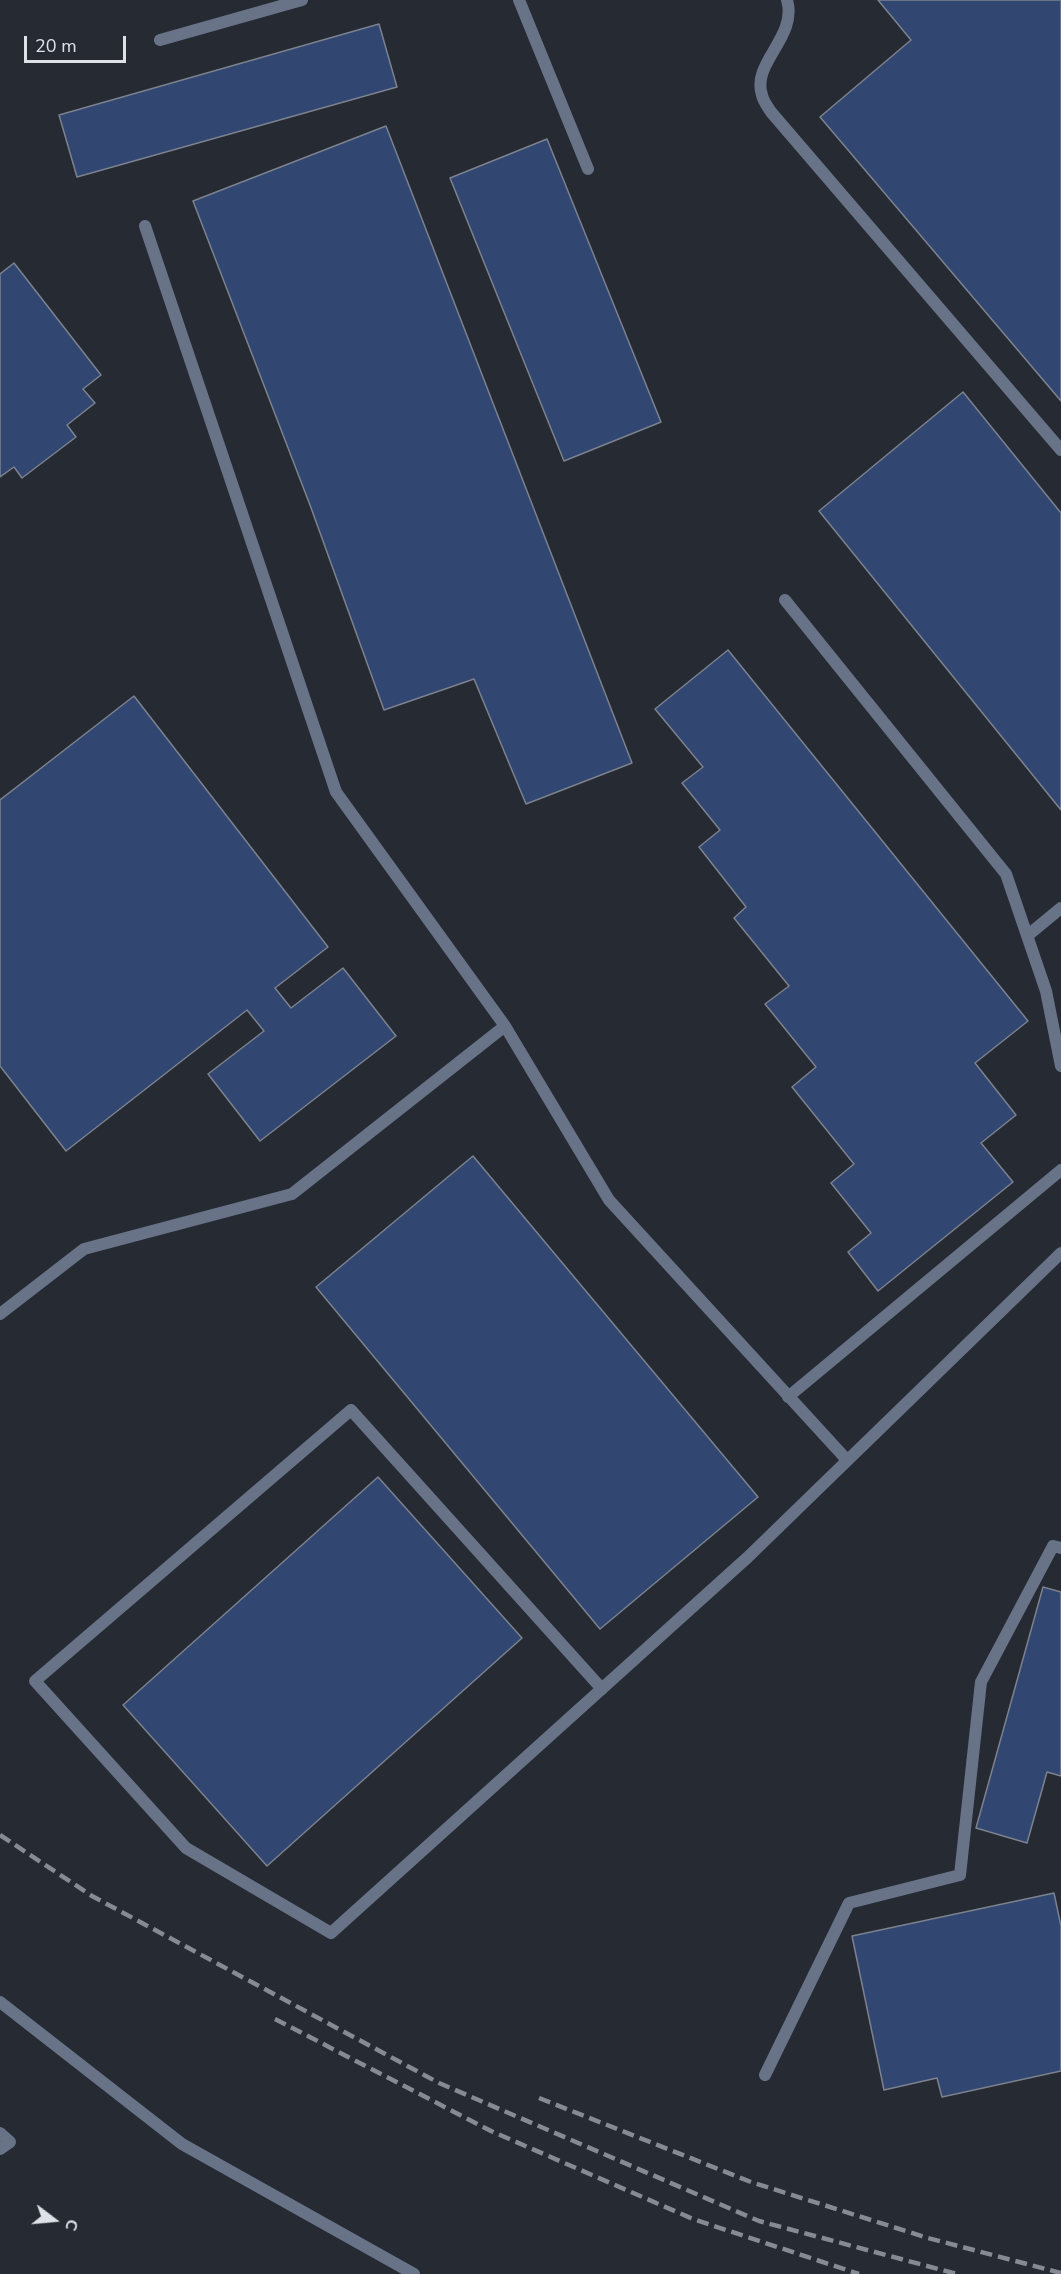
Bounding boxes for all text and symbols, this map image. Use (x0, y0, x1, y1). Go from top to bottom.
scale bar (27, 24, 129, 62)
text: 20 m (35, 34, 77, 58)
north arrow (24, 2190, 84, 2250)
text: С (59, 2217, 83, 2233)

